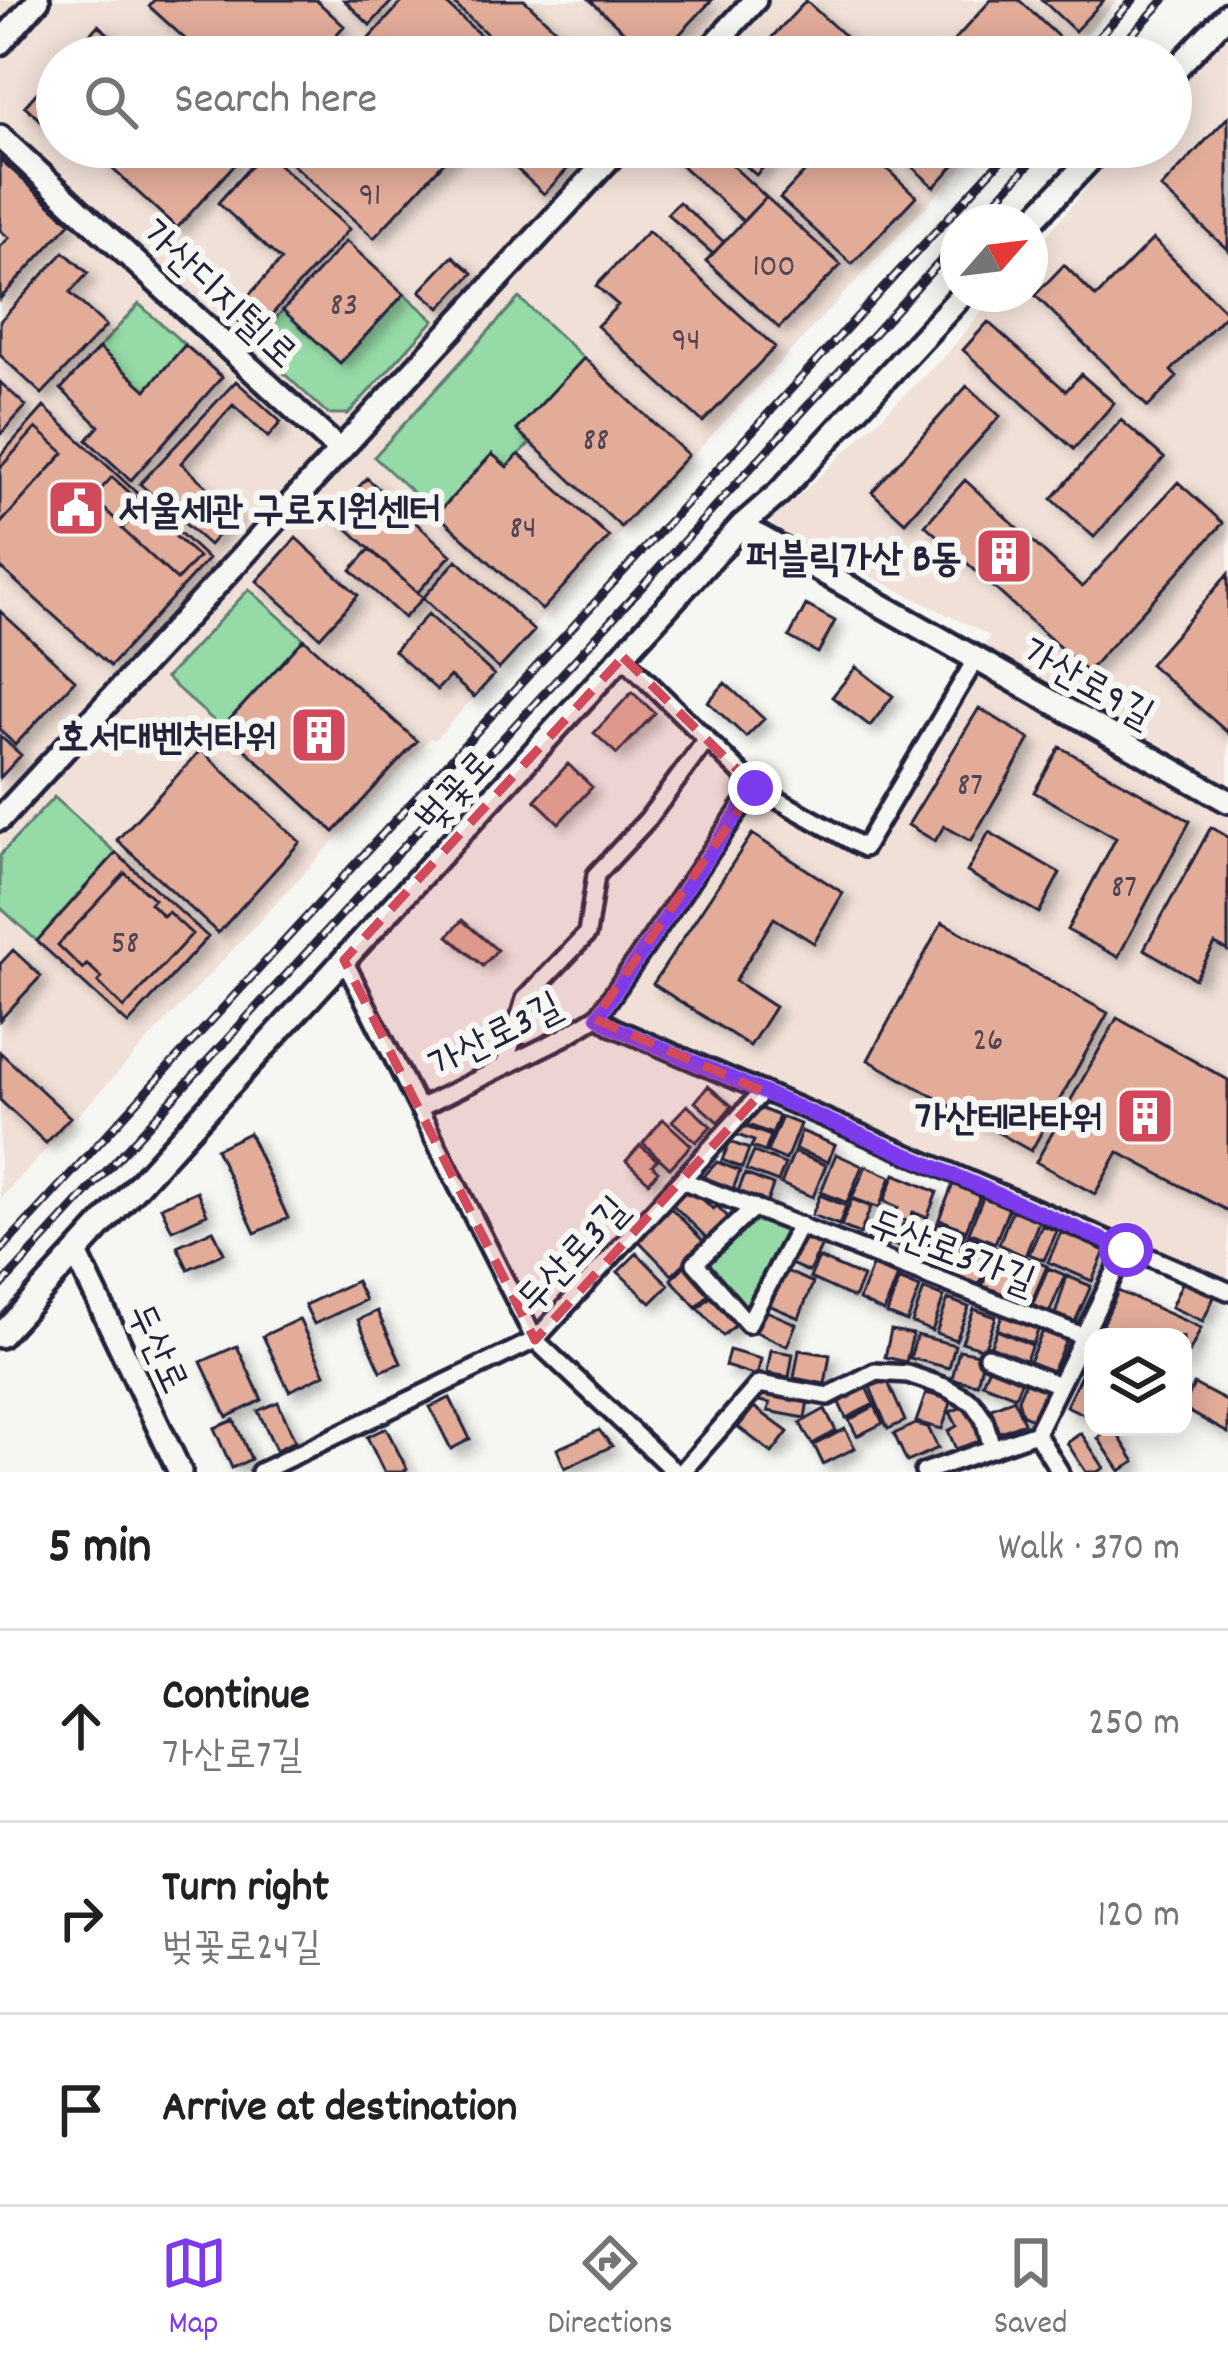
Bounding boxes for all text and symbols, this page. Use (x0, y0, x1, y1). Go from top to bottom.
search box (36, 36, 1192, 168)
icon: search (78, 69, 144, 135)
text: Search here (174, 70, 377, 134)
house number: 91 (359, 174, 381, 221)
north arrow (940, 204, 1048, 312)
street label: 가산디지털1로 (126, 210, 307, 384)
house number: 100 (752, 245, 796, 292)
house number: 83 (330, 284, 358, 331)
house number: 94 (672, 319, 700, 366)
house number: 88 (583, 419, 609, 466)
public building icon: 서울세관 구로지원센터 (45, 477, 107, 539)
place label: 서울세관 구로지원센터 (118, 487, 441, 542)
house number: 84 (510, 507, 536, 554)
building icon: 퍼블릭가산 B동 (973, 525, 1035, 587)
place label: 퍼블릭가산 B동 (746, 535, 962, 590)
street label: 가산로9길 (1010, 628, 1162, 745)
building icon: 호서대벤처타워 (288, 704, 350, 766)
place label: 호서대벤처타워 (57, 714, 277, 769)
street label: 벚꽃로 (406, 740, 510, 847)
route end (728, 761, 782, 815)
house number: 87 (957, 764, 983, 811)
house number: 87 (1111, 866, 1137, 913)
house number: 58 (111, 922, 139, 969)
street label: 가산로3길 (421, 982, 573, 1096)
house number: 26 (973, 1019, 1003, 1066)
building icon: 가산테라타워 (1114, 1085, 1176, 1147)
place label: 가산테라타워 (915, 1095, 1103, 1150)
street label: 두산로3길 (507, 1186, 645, 1328)
street label: 두산로3가길 (859, 1199, 1042, 1313)
route start (1099, 1223, 1153, 1277)
street label: 두산로 (109, 1295, 199, 1404)
map controls (1084, 1328, 1192, 1436)
button: layers (1084, 1328, 1192, 1436)
text: 5 min (48, 1514, 151, 1586)
text: Walk · 370 m (998, 1523, 1180, 1578)
text: Continue (162, 1666, 310, 1730)
icon: ahead (48, 1693, 114, 1759)
text: 250 m (1088, 1698, 1180, 1753)
text: 가산로7길 (162, 1731, 302, 1786)
text: Turn right (162, 1858, 329, 1922)
icon: right (48, 1885, 114, 1951)
text: 120 m (1097, 1890, 1180, 1945)
text: 벚꽃로24길 (162, 1923, 321, 1978)
icon: arrive (48, 2077, 114, 2143)
text: Arrive at destination (162, 2078, 517, 2142)
tab: Map (161, 2230, 227, 2349)
tab: Directions (548, 2230, 673, 2349)
tab: Saved (994, 2230, 1067, 2349)

